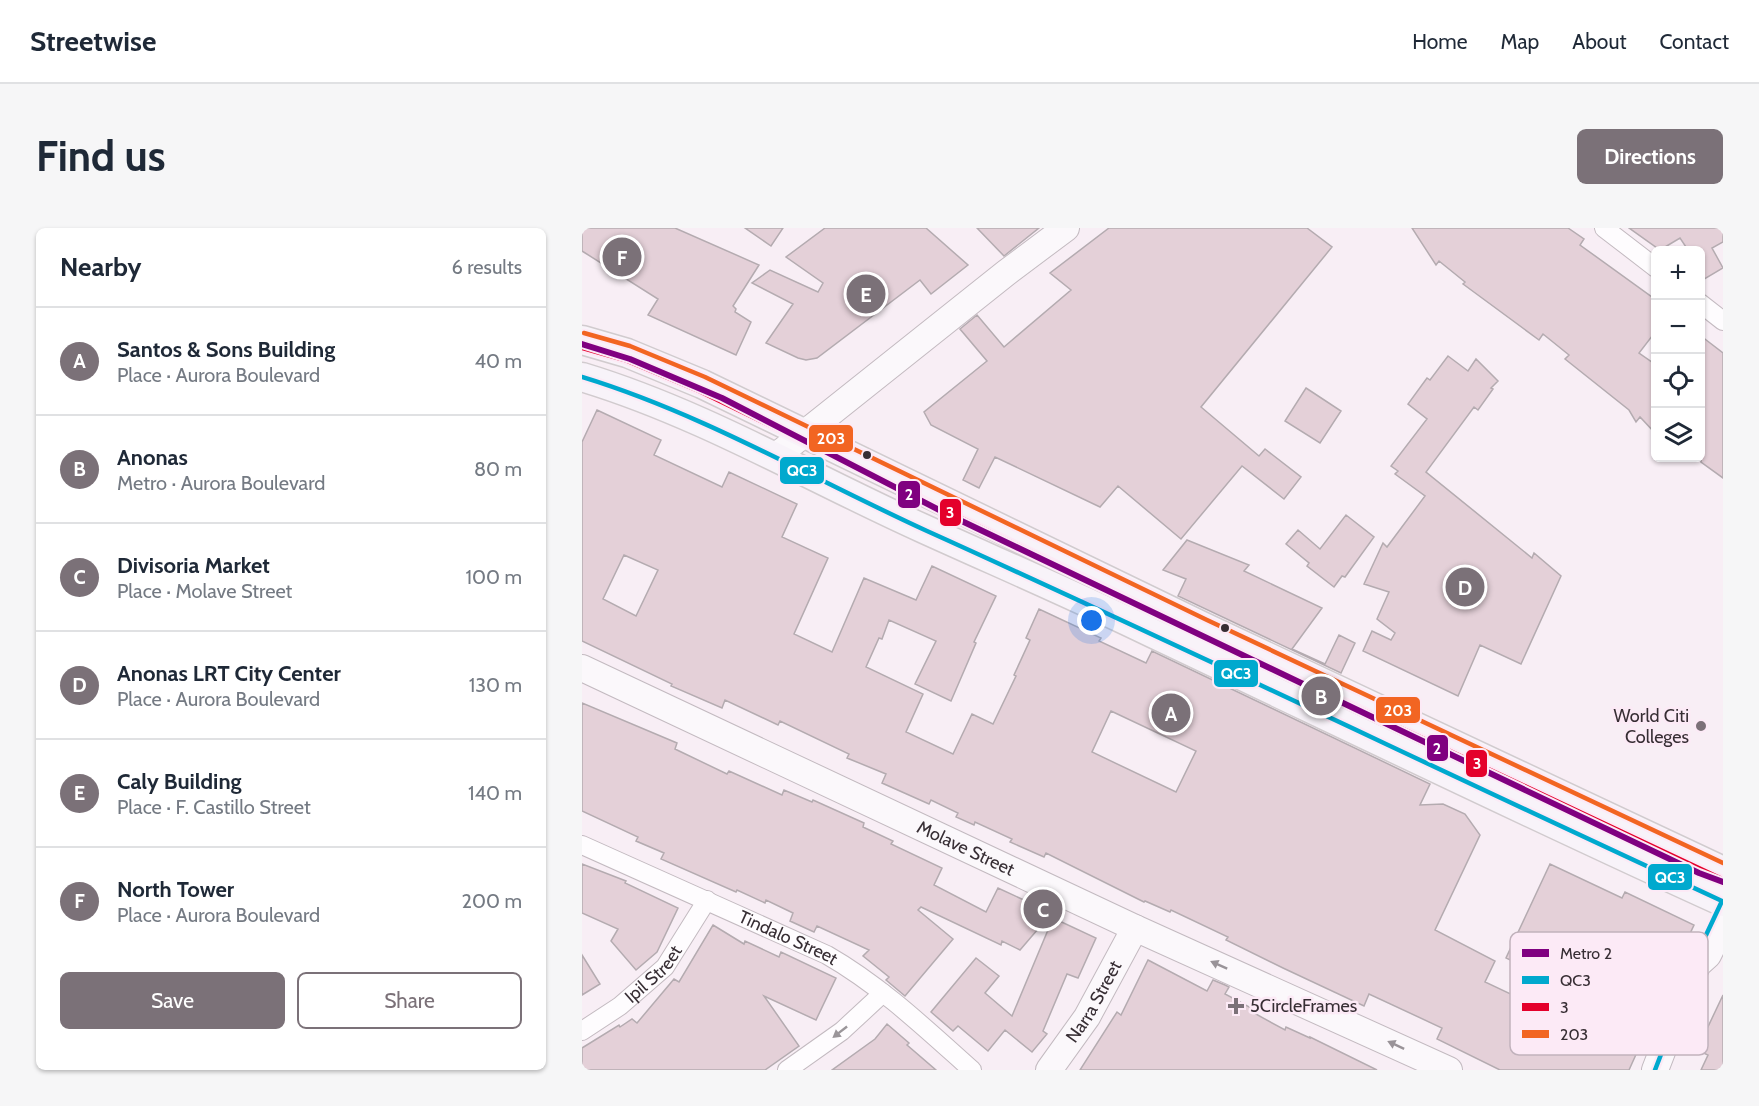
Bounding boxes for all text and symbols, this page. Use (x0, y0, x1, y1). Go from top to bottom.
text: Streetwise (30, 24, 156, 58)
text: Home (1412, 29, 1468, 54)
text: Map (1501, 29, 1539, 54)
text: About (1572, 29, 1626, 54)
text: Contact (1659, 29, 1729, 54)
button: Directions (1577, 129, 1723, 184)
text: Find us (36, 130, 165, 182)
pin: F (602, 234, 642, 279)
map controls (1651, 246, 1705, 462)
button: + (1651, 246, 1705, 300)
text: Nearby (60, 251, 141, 283)
text: 6 results (451, 255, 522, 279)
pin: E (846, 272, 886, 316)
button: − (1651, 300, 1705, 354)
text: Santos & Sons Building (117, 336, 335, 363)
text: A (73, 349, 86, 373)
text: 40 m (474, 349, 522, 373)
button: locate (1651, 354, 1705, 408)
text: Place · Aurora Boulevard (117, 363, 320, 387)
button: layers (1651, 408, 1705, 462)
line badge: 203 (808, 424, 854, 453)
text: 203 (817, 429, 845, 448)
text: Anonas (117, 444, 188, 471)
unlabelled marker (861, 449, 873, 461)
line badge: QC3 (779, 456, 825, 485)
text: B (73, 457, 86, 481)
text: 80 m (474, 457, 522, 481)
text: QC3 (787, 461, 817, 480)
text: Metro · Aurora Boulevard (117, 471, 325, 495)
line badge: 2 (897, 480, 921, 509)
text: 2 (905, 485, 913, 504)
line badge: 3 (939, 498, 962, 527)
text: 3 (946, 503, 954, 522)
text: Divisoria Market (117, 552, 270, 579)
pin: D (1446, 564, 1484, 610)
text: C (73, 565, 86, 589)
text: 100 m (466, 565, 522, 589)
text: Place · Molave Street (117, 579, 292, 603)
your location (1077, 606, 1106, 635)
unlabelled marker (1219, 622, 1231, 634)
line badge: QC3 (1213, 659, 1259, 688)
text: Anonas LRT City Center (117, 660, 341, 687)
text: QC3 (1221, 664, 1251, 683)
text: D (72, 673, 87, 697)
text: 130 m (469, 673, 522, 697)
pin: B (1302, 674, 1340, 718)
text: Place · Aurora Boulevard (117, 687, 320, 711)
pin: A (1152, 690, 1190, 736)
line badge: 203 (1375, 696, 1421, 724)
text: 203 (1384, 701, 1412, 720)
place label: World Citi Colleges (1614, 705, 1689, 748)
marker: World Citi Colleges (1694, 719, 1708, 733)
line badge: 2 (1426, 734, 1449, 762)
text: 2 (1433, 739, 1441, 758)
line badge: 3 (1465, 749, 1488, 778)
text: 3 (1473, 754, 1481, 773)
text: Caly Building (117, 768, 242, 795)
text: E (74, 781, 85, 805)
text: 140 m (468, 781, 522, 805)
text: Place · F. Castillo Street (117, 795, 311, 819)
street label: Molave Street (913, 816, 1018, 881)
line badge: QC3 (1647, 863, 1693, 891)
text: QC3 (1655, 868, 1685, 887)
text: North Tower (117, 876, 234, 903)
pin: C (1024, 886, 1062, 932)
text: F (74, 889, 85, 913)
text: 200 m (462, 889, 522, 913)
text: Place · Aurora Boulevard (117, 903, 320, 927)
street label: Tindalo Street (735, 906, 842, 970)
legend (1510, 932, 1708, 1055)
street label: Ipil Street (620, 941, 687, 1008)
text: Metro 2 (1560, 944, 1612, 963)
street label: Narra Street (1061, 957, 1126, 1047)
one-way arrow (1210, 961, 1227, 970)
text: QC3 (1560, 971, 1591, 990)
button: Save (60, 972, 285, 1029)
button: Share (297, 972, 522, 1029)
place label: 5CircleFrames (1250, 995, 1357, 1017)
marker: 5CircleFrames (1227, 997, 1245, 1015)
text: 3 (1560, 998, 1569, 1017)
one-way arrow (832, 1025, 848, 1038)
text: 203 (1560, 1025, 1588, 1044)
one-way arrow (1388, 1041, 1405, 1050)

